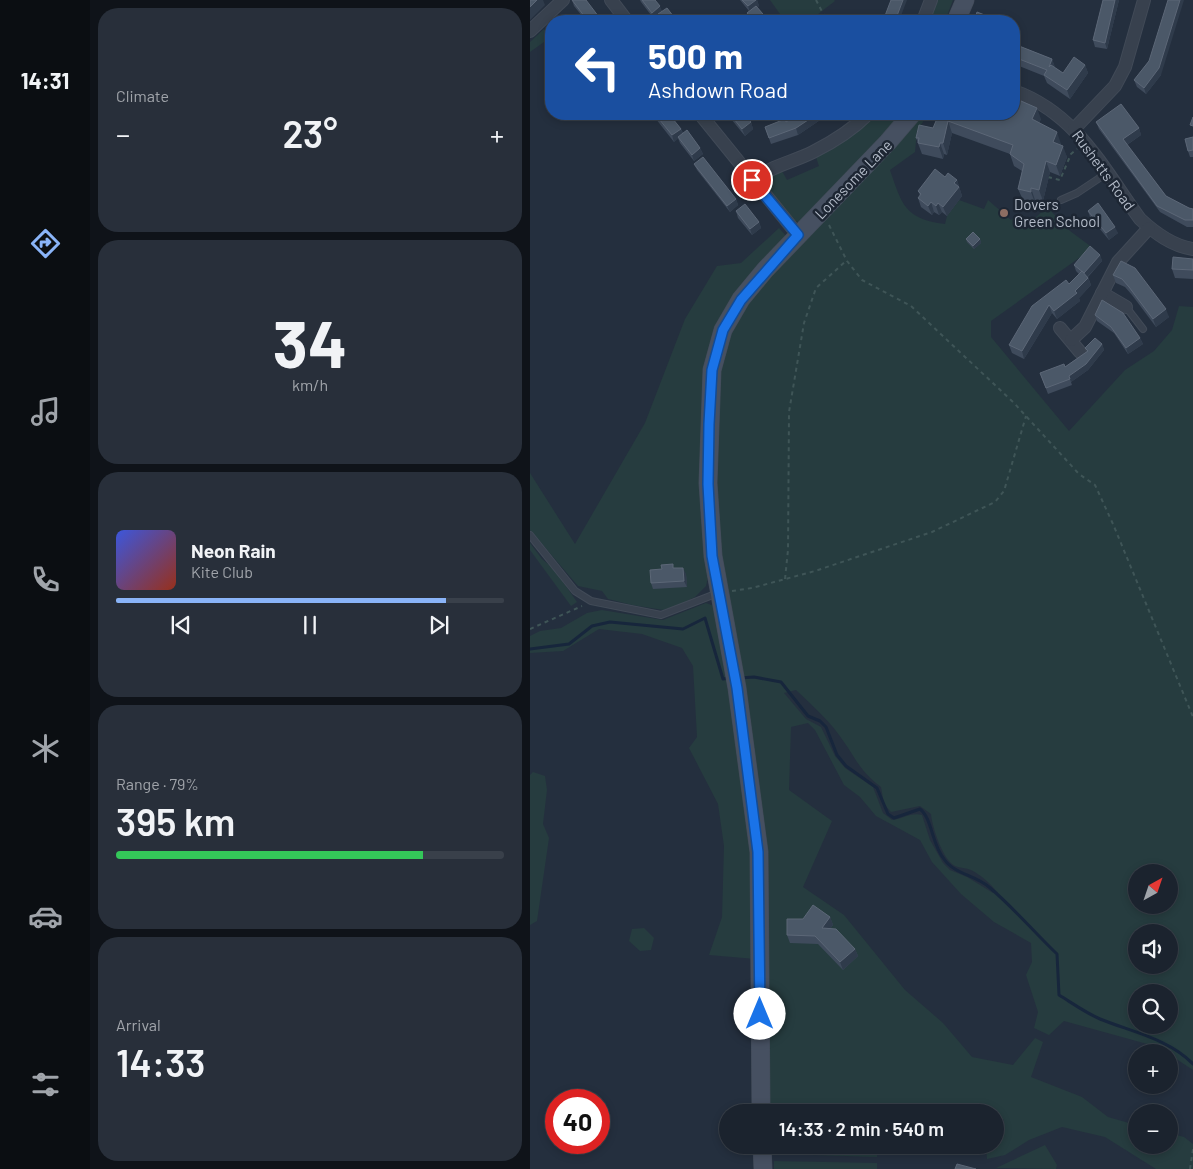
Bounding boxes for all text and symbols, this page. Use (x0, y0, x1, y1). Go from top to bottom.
text: 500 m (648, 34, 743, 76)
icon: left (565, 35, 630, 100)
text: 14:31 (21, 67, 69, 93)
text: Ashdown Road (648, 76, 788, 102)
text: Climate (116, 86, 169, 105)
text: 23° (282, 110, 338, 156)
text: − (116, 117, 130, 151)
text: + (490, 117, 504, 151)
street label: Rushetts Road (1069, 126, 1139, 214)
street label: Lonesome Lane (811, 136, 895, 222)
pin (731, 159, 773, 201)
icon: arrive (738, 166, 766, 194)
place label: Dovers Green School (1014, 195, 1100, 230)
marker: Dovers Green School (998, 207, 1010, 219)
icon: directions (28, 226, 63, 261)
text: 34 (273, 303, 347, 381)
text: km/h (292, 375, 328, 394)
icon: music (28, 394, 63, 429)
text: Neon Rain (191, 539, 276, 562)
icon: phone (28, 562, 63, 597)
text: Kite Club (191, 562, 253, 581)
icon: previous (167, 611, 195, 639)
icon: pause (296, 611, 324, 639)
icon: next (425, 611, 453, 639)
icon: climate (28, 731, 63, 766)
text: Range · 79% (116, 774, 199, 793)
text: 395 km (116, 798, 235, 844)
north arrow (1128, 864, 1178, 914)
map controls (1128, 864, 1178, 1154)
icon: car (28, 899, 63, 934)
button: sound (1128, 924, 1178, 974)
button: search (1128, 984, 1178, 1034)
position arrow (733, 987, 785, 1039)
text: Arrival (116, 1015, 161, 1034)
text: 14:33 (116, 1039, 206, 1085)
button: + (1128, 1044, 1178, 1094)
icon: filters (28, 1067, 63, 1102)
speed limit sign: 40 (545, 1089, 610, 1154)
button: − (1128, 1104, 1178, 1154)
text: 14:33 · 2 min · 540 m (779, 1117, 944, 1140)

